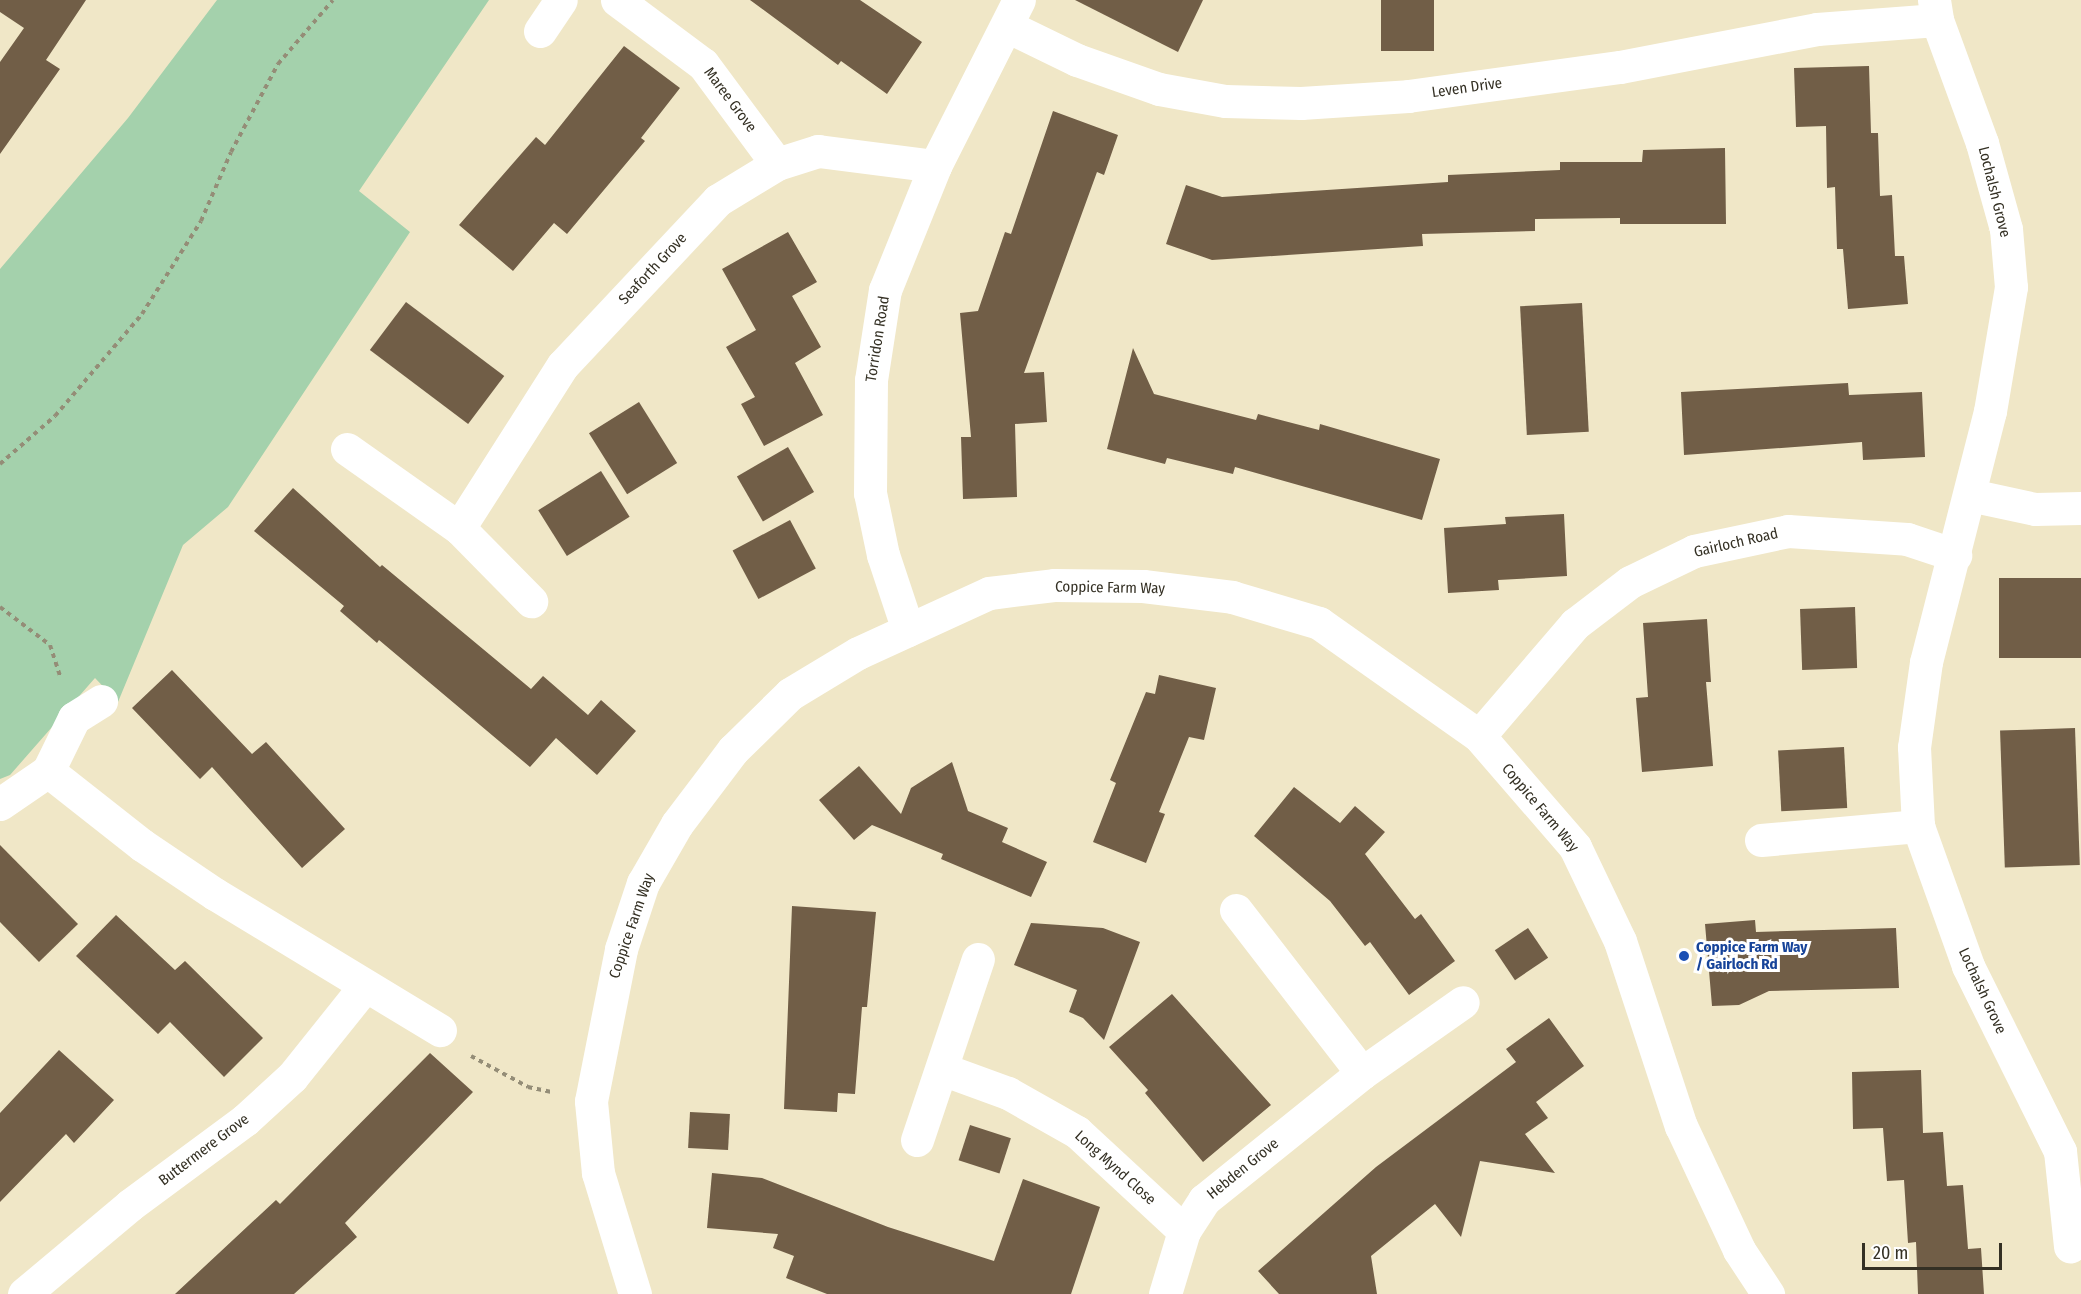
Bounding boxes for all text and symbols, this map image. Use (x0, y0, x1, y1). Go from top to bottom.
street label: Maree Grove (700, 64, 760, 136)
street label: Leven Drive (1431, 74, 1503, 102)
street label: Lochalsh Grove (1974, 145, 2014, 239)
street label: Seaforth Grove (615, 230, 691, 308)
street label: Torridon Road (862, 295, 894, 383)
street label: Gairloch Road (1692, 525, 1780, 561)
street label: Coppice Farm Way (1055, 578, 1165, 598)
street label: Coppice Farm Way (1498, 760, 1582, 856)
street label: Coppice Farm Way (606, 871, 658, 981)
place label: Coppice Farm Way / Gairloch Rd (1696, 938, 1807, 973)
street label: Lochalsh Grove (1954, 945, 2010, 1037)
marker: Coppice Farm Way / Gairloch Rd (1677, 949, 1691, 963)
street label: Buttermere Grove (155, 1110, 253, 1190)
street label: Long Mynd Close (1071, 1127, 1159, 1209)
street label: Hebden Grove (1204, 1135, 1282, 1203)
scale bar (1865, 1231, 2004, 1269)
text: 20 m (1873, 1242, 1908, 1264)

